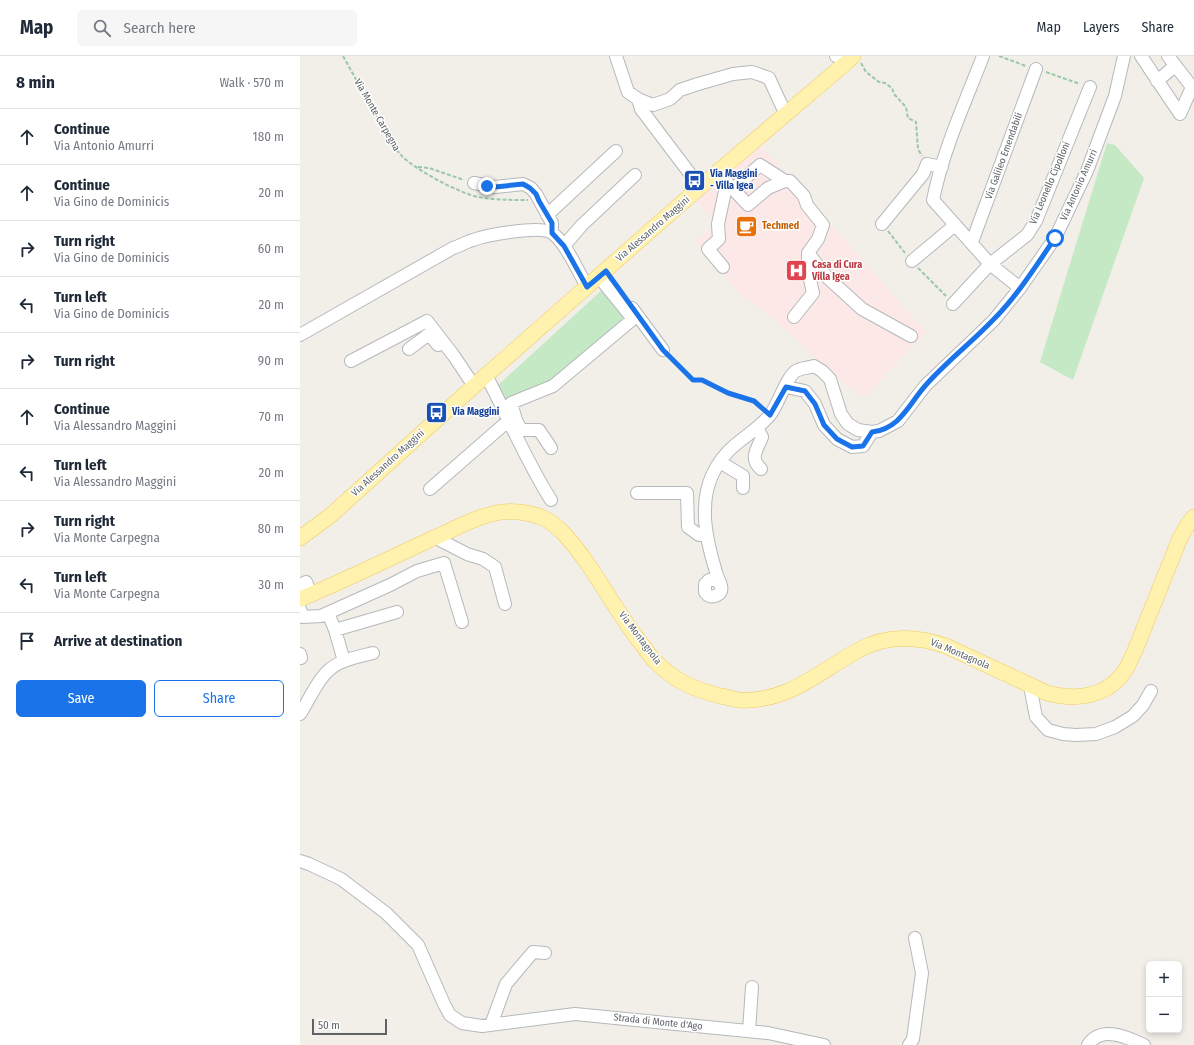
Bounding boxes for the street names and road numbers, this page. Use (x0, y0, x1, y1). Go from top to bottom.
street label: Via Monte Carpegna (351, 77, 403, 153)
street label: Via Galileo Emendabili (983, 111, 1025, 201)
street label: Via Leonello Cipolloni (1027, 140, 1073, 226)
street label: Via Antonio Amurri (1058, 147, 1100, 223)
street label: Via Alessandro Maggini (614, 194, 692, 264)
street label: Via Alessandro Maggini (349, 427, 427, 499)
street label: Via Montagnola (616, 609, 664, 667)
street label: Via Montagnola (929, 636, 992, 672)
street label: Strada di Monte d'Ago (613, 1011, 703, 1033)

